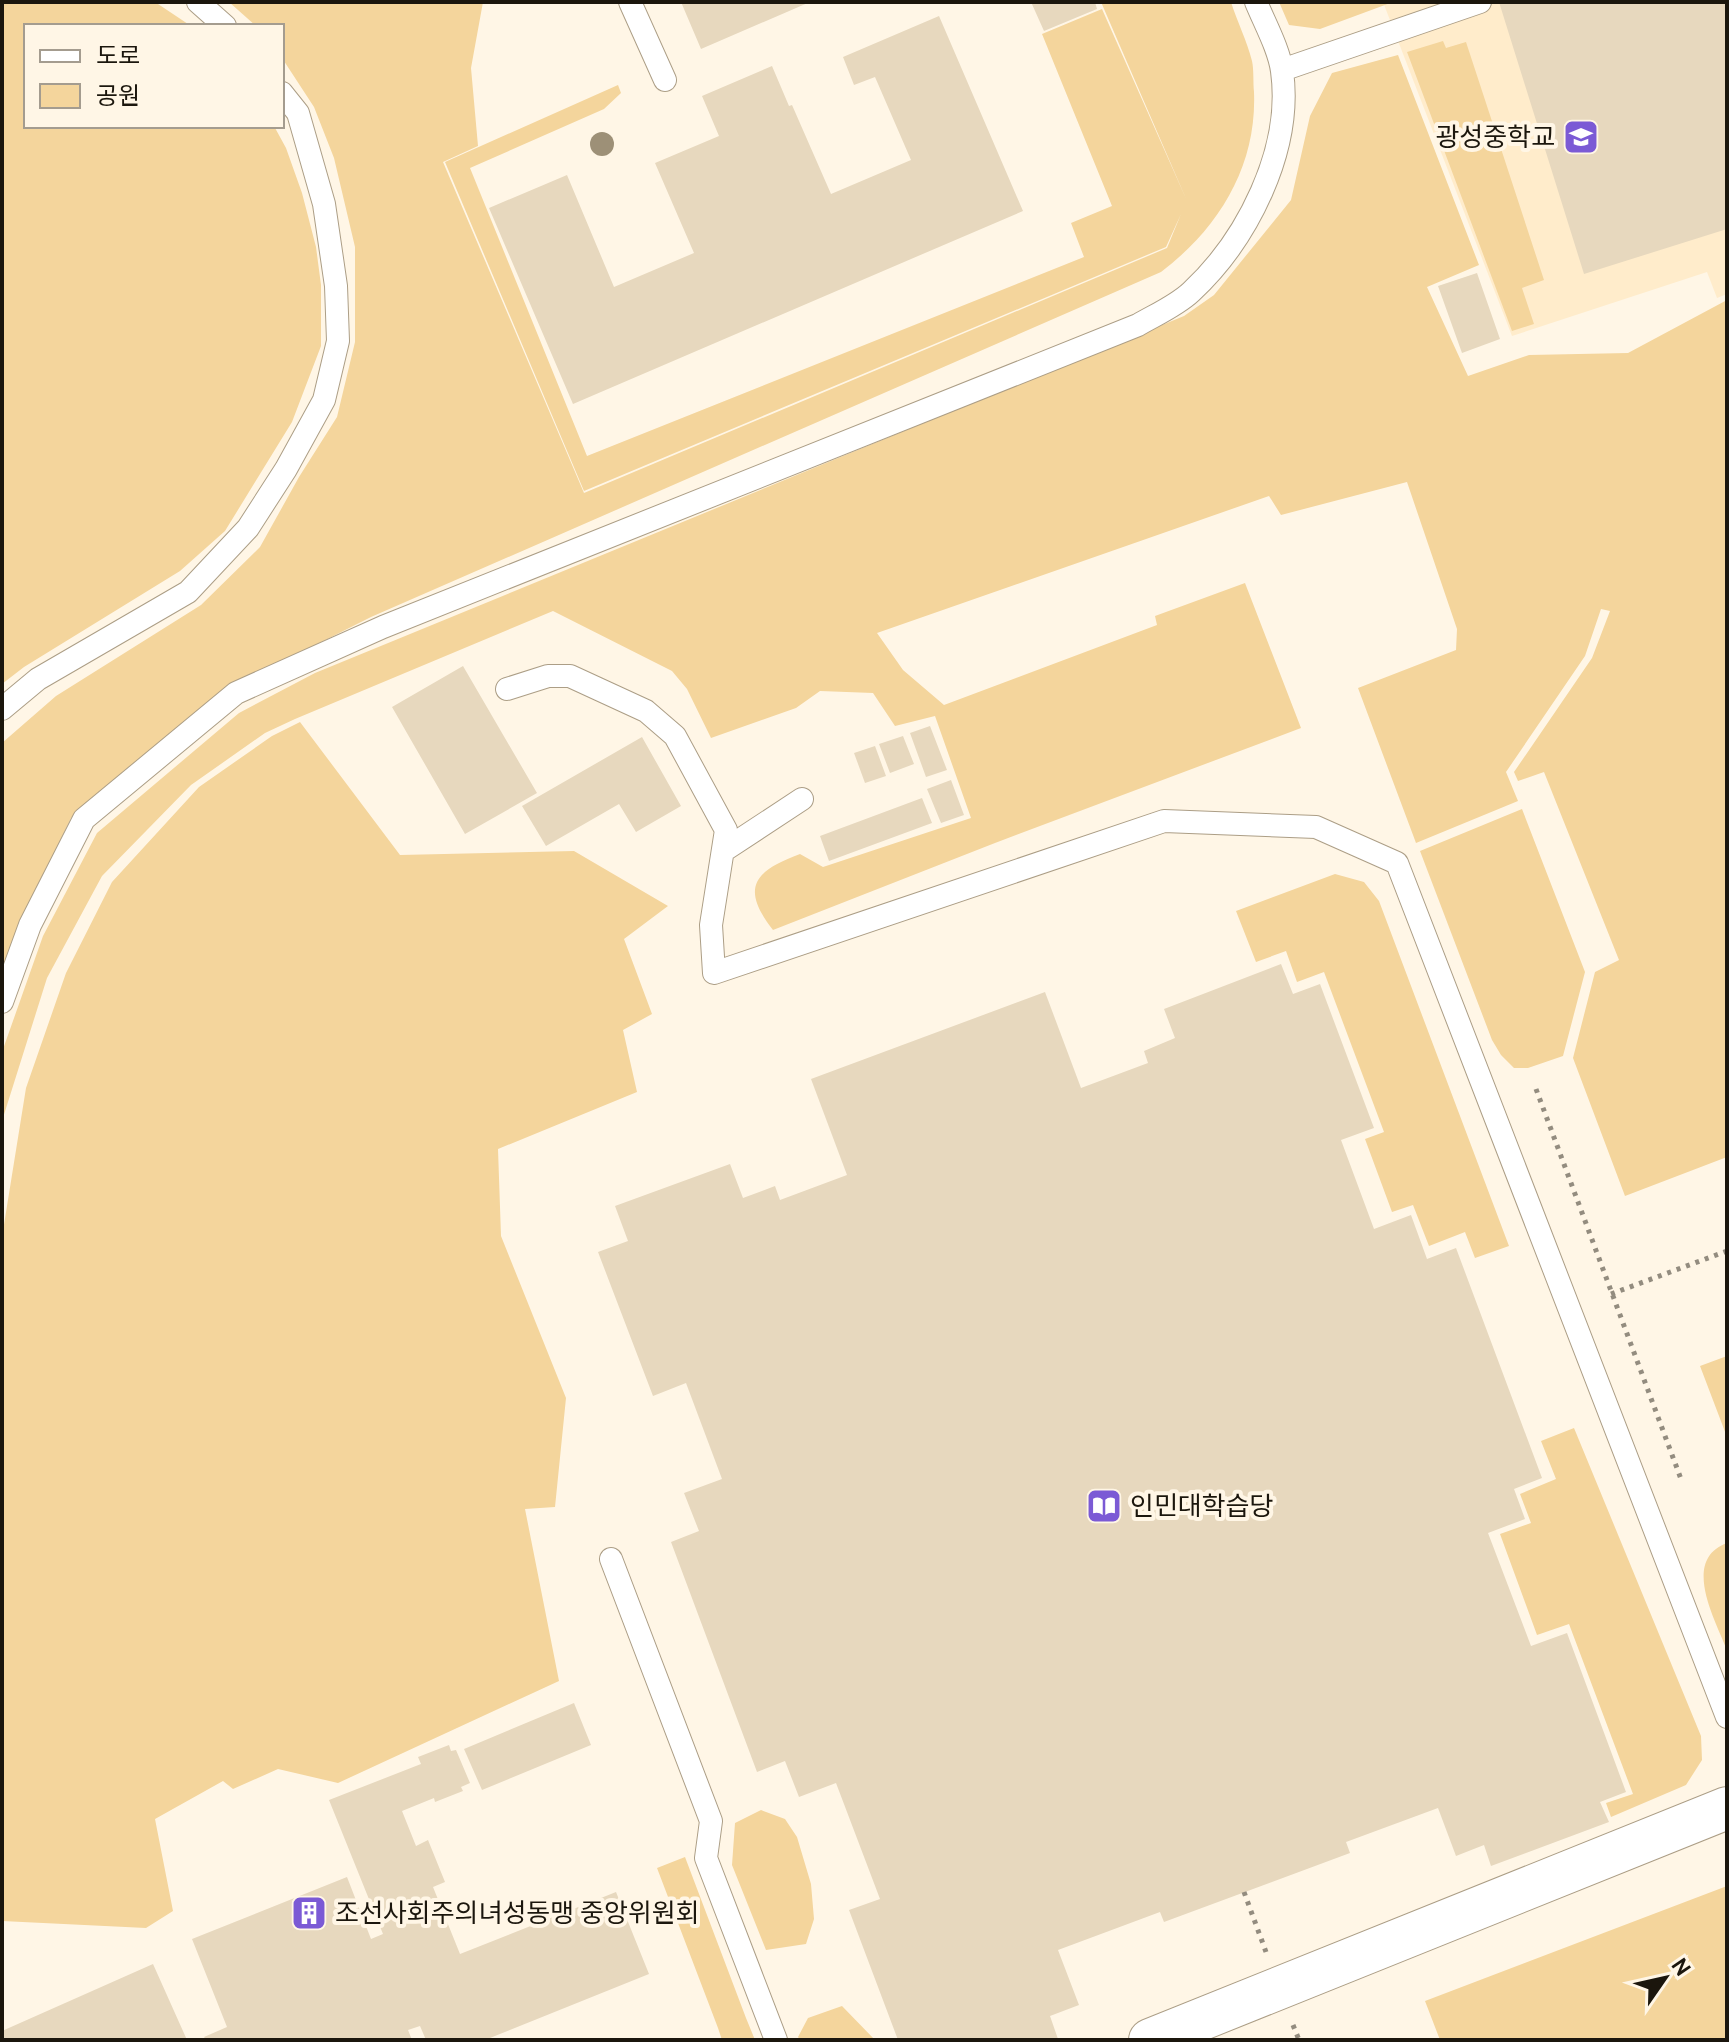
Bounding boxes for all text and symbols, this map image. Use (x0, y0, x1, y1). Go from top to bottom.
legend (24, 24, 284, 128)
text: 도로 (96, 41, 140, 70)
text: 공원 (96, 81, 140, 110)
school or university icon: 광성중학교 (1562, 118, 1600, 156)
place label: 광성중학교 (1435, 121, 1555, 153)
library icon: 인민대학습당 (1085, 1487, 1123, 1525)
place label: 인민대학습당 (1130, 1490, 1274, 1522)
building icon: 조선사회주의녀성동맹 중앙위원회 (290, 1894, 328, 1932)
place label: 조선사회주의녀성동맹 중앙위원회 (335, 1897, 700, 1929)
north arrow (1625, 1938, 1705, 2018)
text: N (1666, 1953, 1697, 1981)

